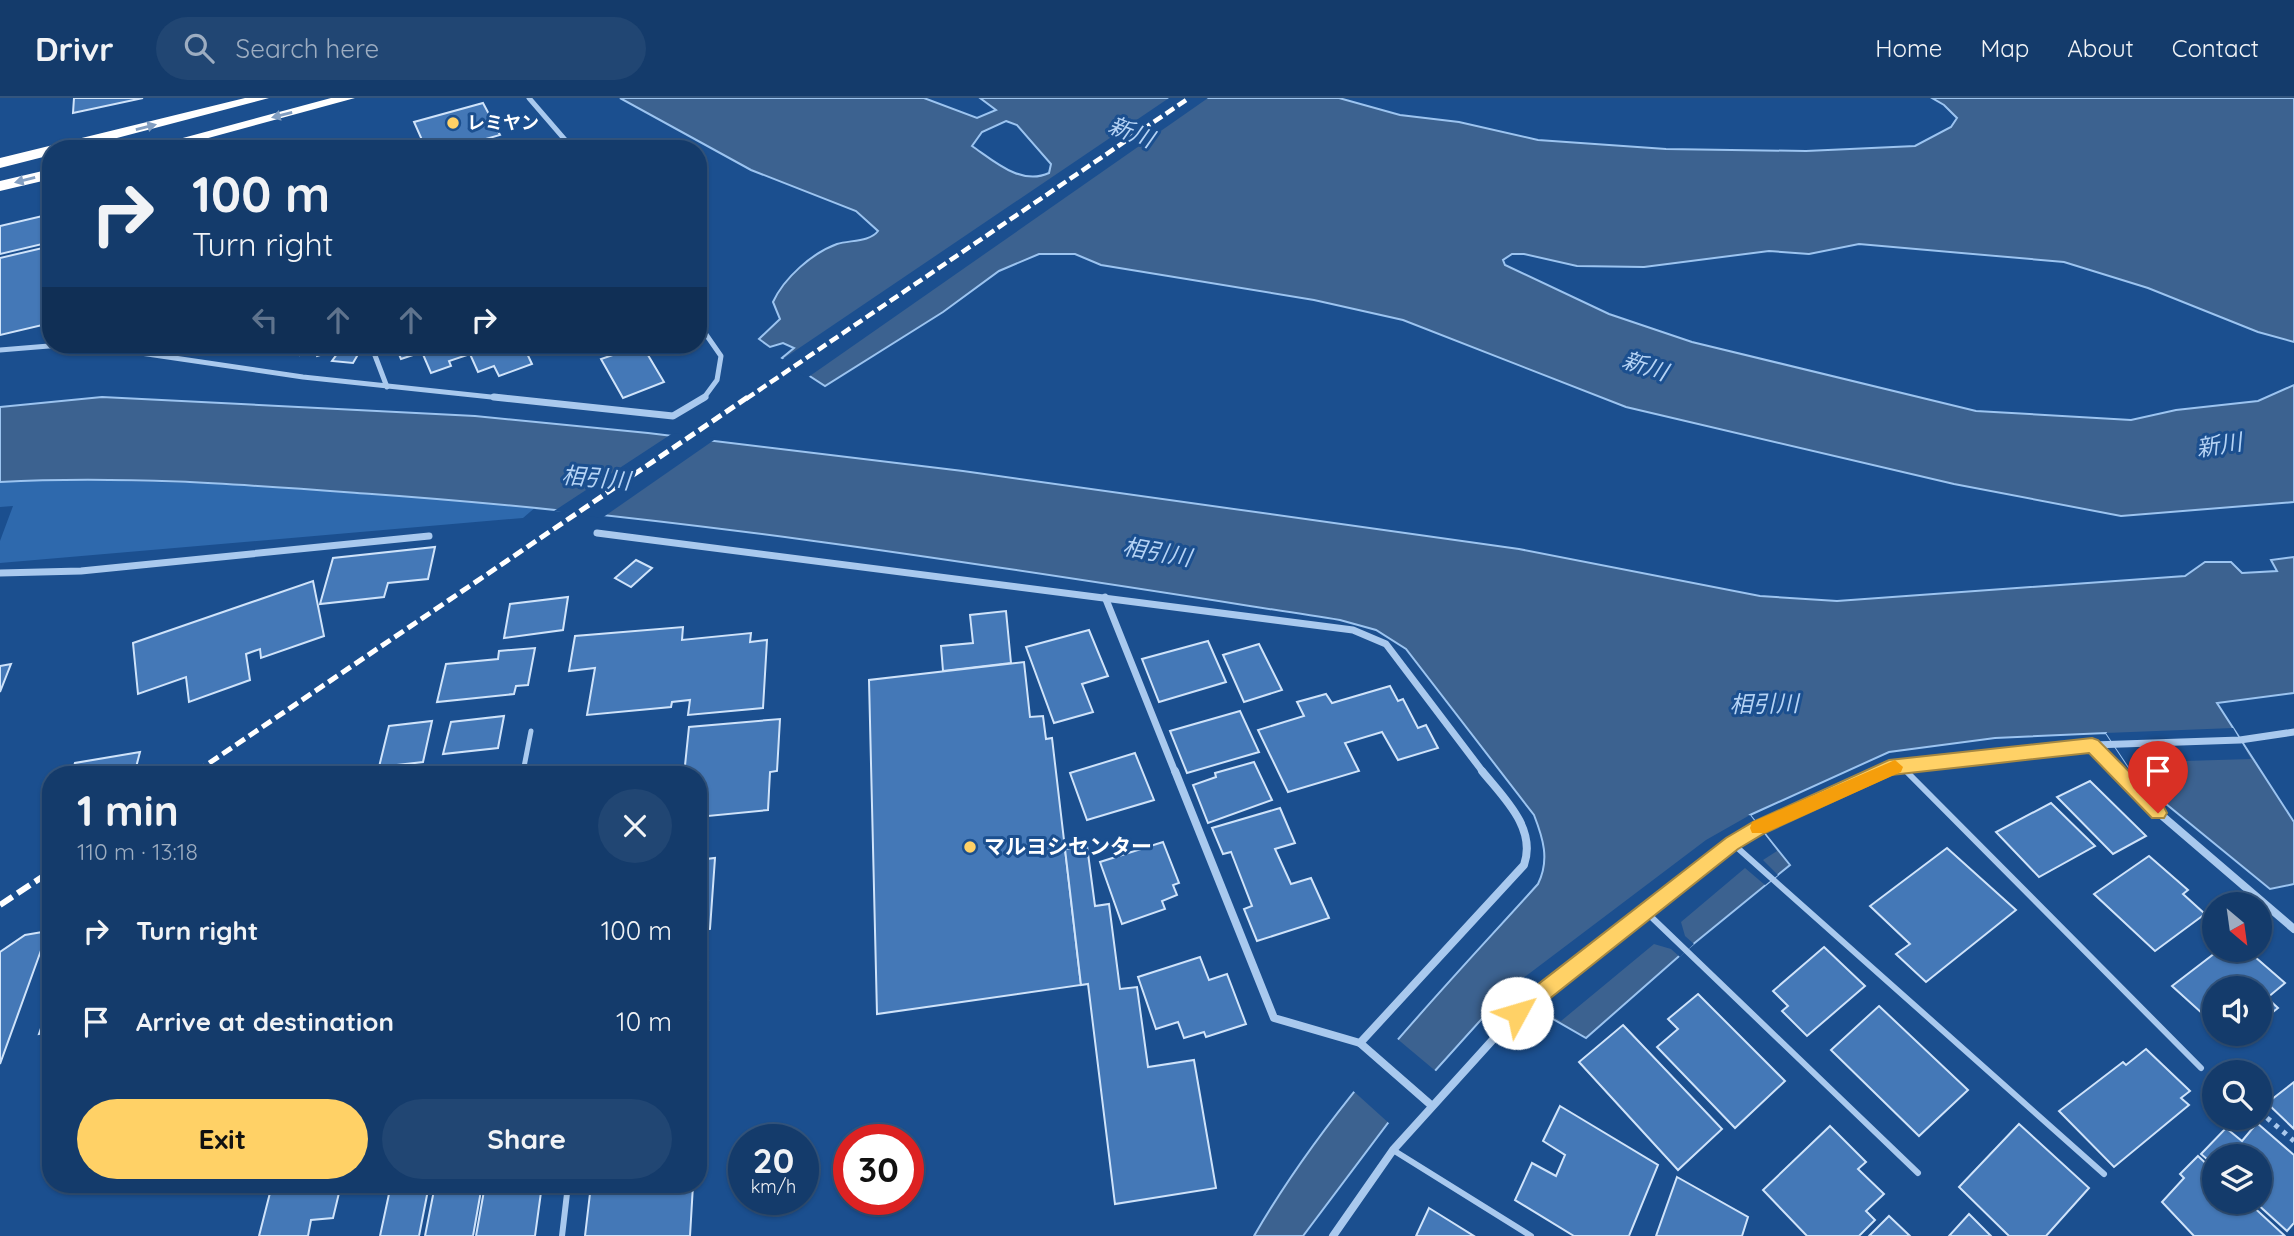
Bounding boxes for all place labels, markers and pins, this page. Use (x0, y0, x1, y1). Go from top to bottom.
place label: レミヤン (467, 111, 539, 134)
marker: レミヤン (445, 115, 461, 131)
pin (2128, 741, 2188, 813)
place label: マルヨシセンター (984, 833, 1152, 859)
marker: マルヨシセンター (962, 839, 978, 855)

